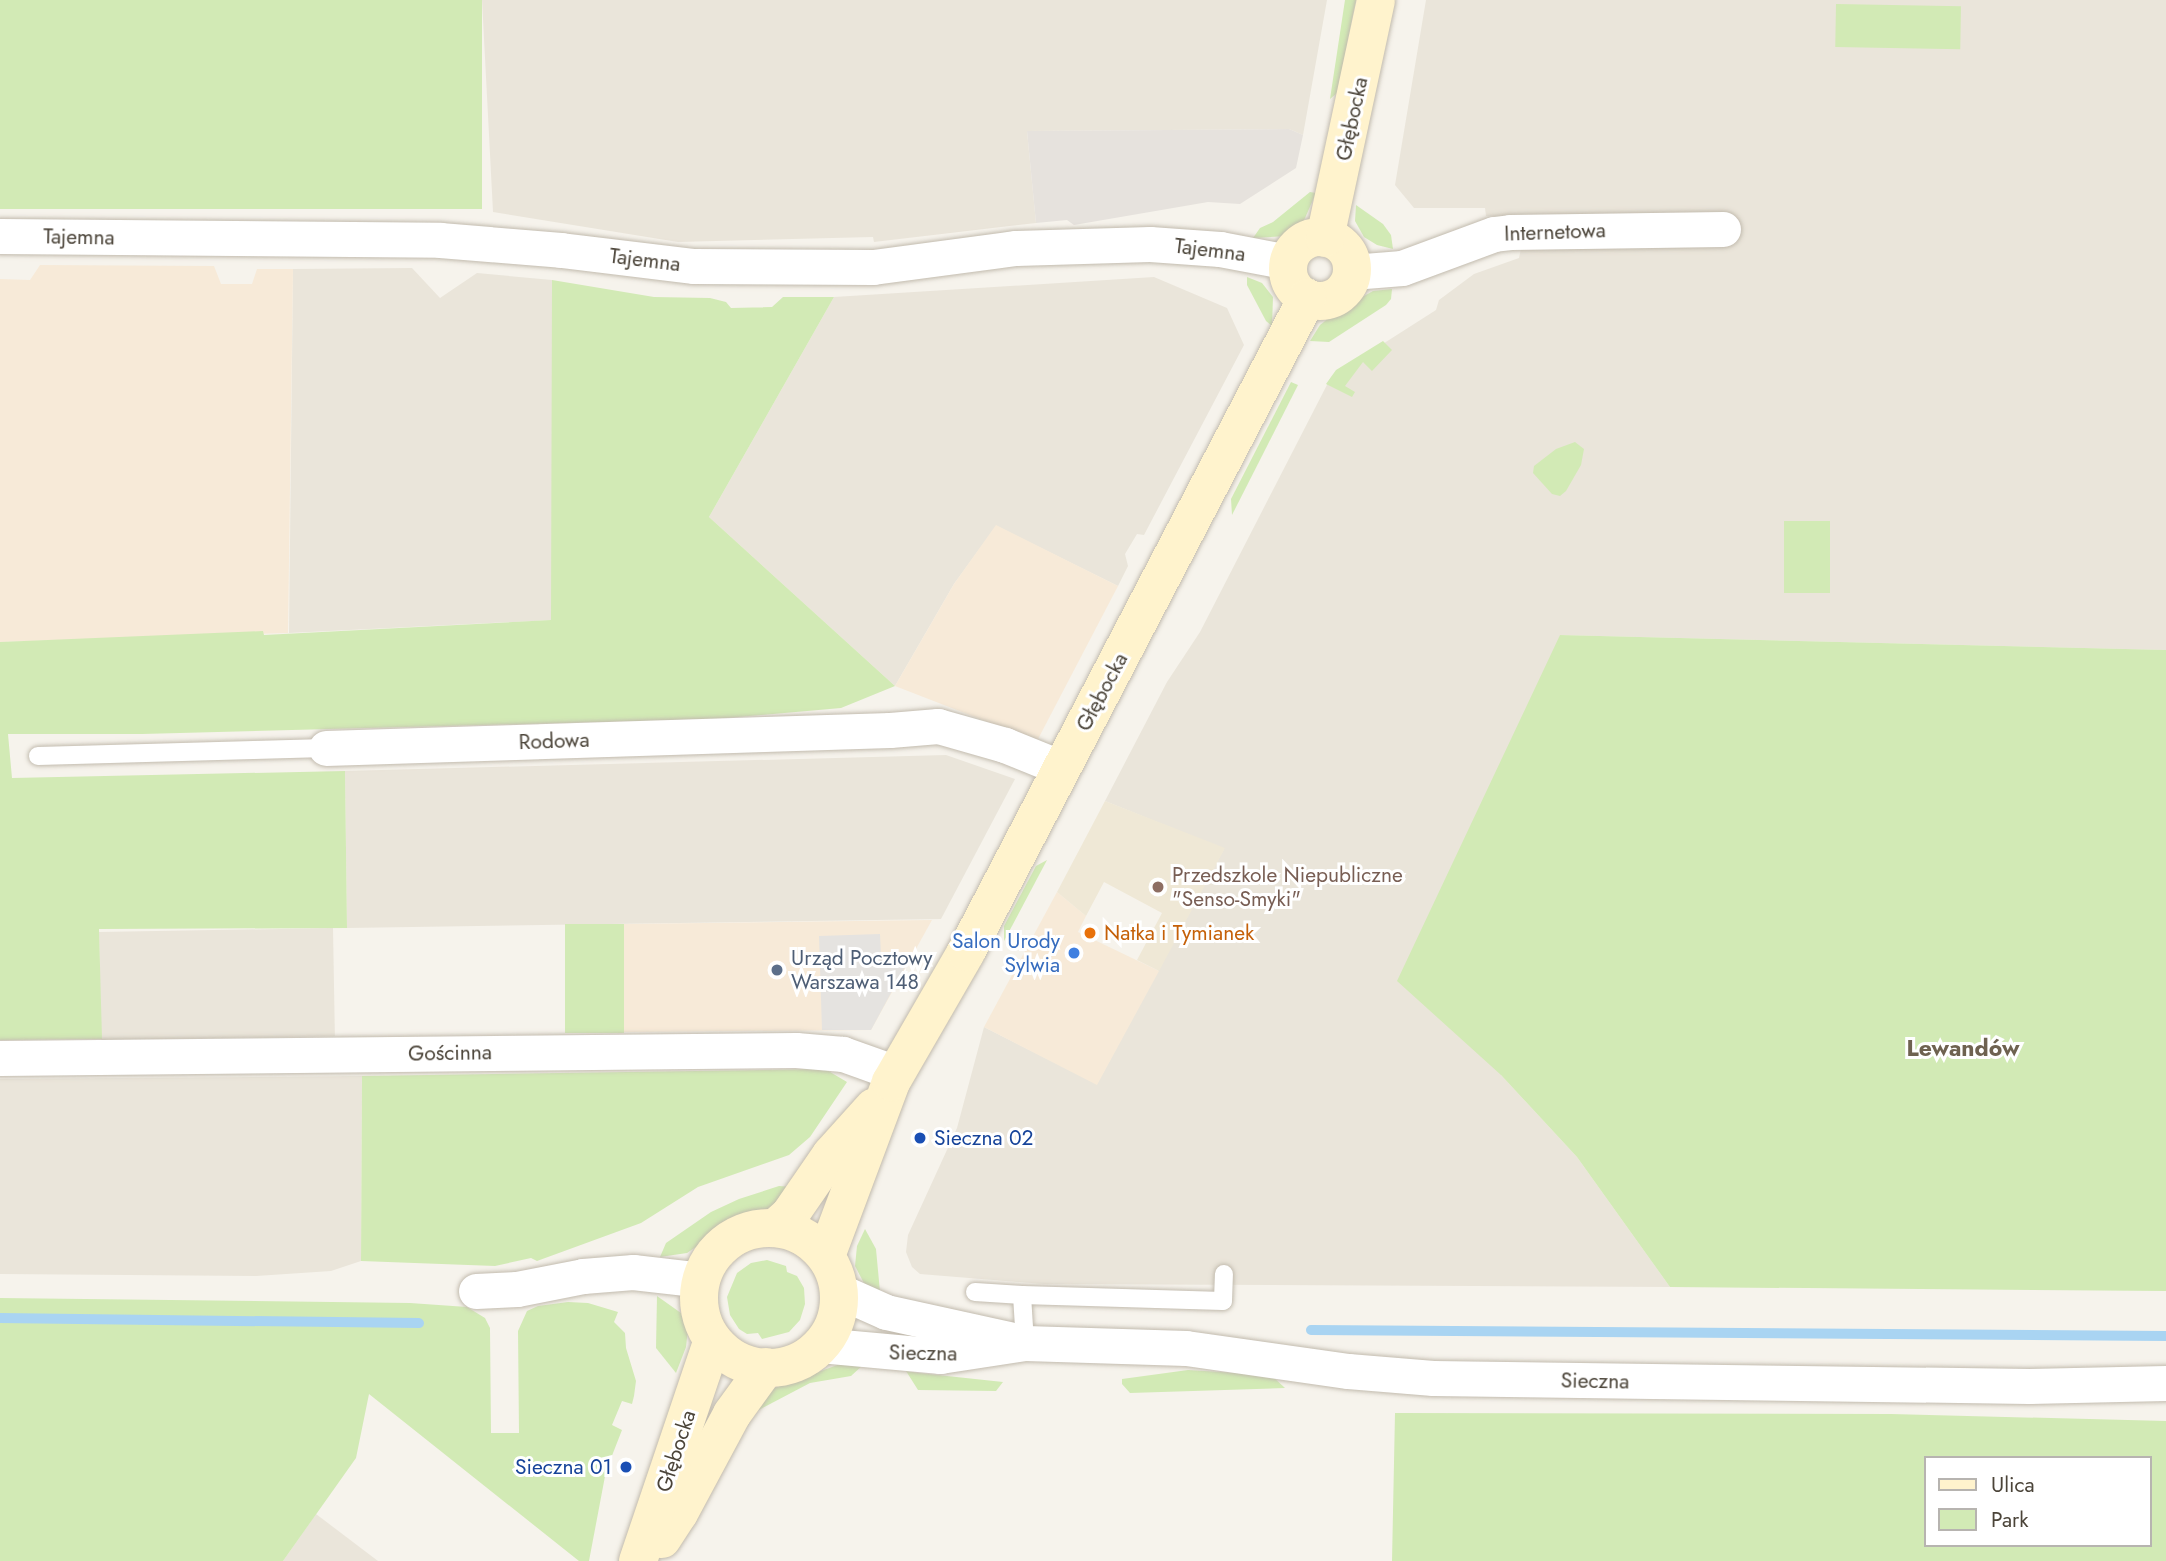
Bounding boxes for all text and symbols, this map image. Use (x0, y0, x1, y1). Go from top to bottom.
street label: Głębocka (1331, 75, 1373, 163)
street label: Internetowa (1504, 218, 1606, 246)
street label: Tajemna (43, 224, 115, 250)
street label: Tajemna (1173, 233, 1247, 267)
street label: Tajemna (608, 243, 682, 277)
street label: Głębocka (1071, 649, 1133, 735)
street label: Rodowa (518, 727, 590, 755)
place label: Przedszkole Niepubliczne "Senso-Smyki" (1172, 862, 1403, 912)
marker: Przedszkole Niepubliczne "Senso-Smyki" (1150, 879, 1166, 895)
place label: Natka i Tymianek (1104, 920, 1254, 946)
marker: Natka i Tymianek (1082, 925, 1098, 941)
place label: Salon Urody Sylwia (952, 928, 1060, 978)
place label: Urząd Pocztowy Warszawa 148 (791, 945, 932, 995)
marker: Salon Urody Sylwia (1066, 945, 1082, 961)
marker: Urząd Pocztowy Warszawa 148 (769, 962, 785, 978)
district label: Lewandów (1906, 1034, 2020, 1062)
street label: Gościnna (408, 1040, 492, 1066)
place label: Sieczna 02 (934, 1125, 1033, 1151)
marker: Sieczna 02 (912, 1130, 928, 1146)
street label: Sieczna (888, 1340, 958, 1366)
street label: Sieczna (1560, 1368, 1630, 1394)
street label: Głębocka (651, 1407, 701, 1495)
place label: Sieczna 01 (515, 1454, 612, 1480)
legend (1924, 1456, 2152, 1547)
marker: Sieczna 01 (618, 1459, 634, 1475)
text: Ulica (1991, 1470, 2035, 1500)
text: Park (1991, 1505, 2028, 1535)

